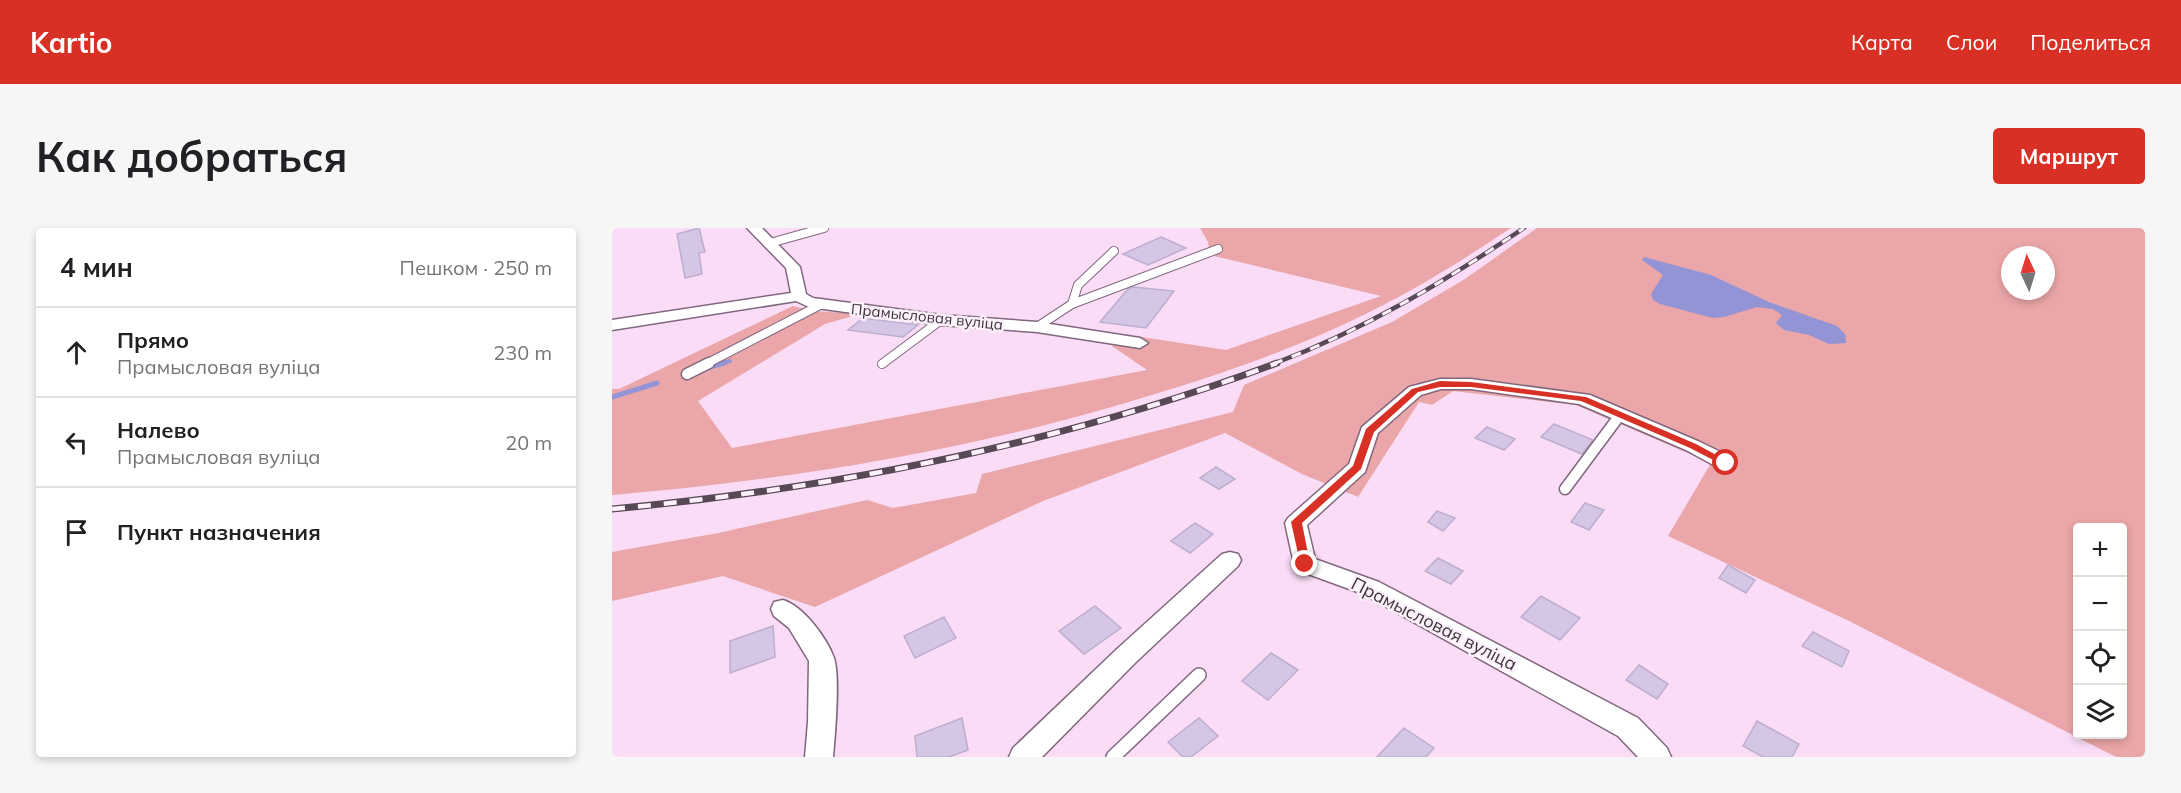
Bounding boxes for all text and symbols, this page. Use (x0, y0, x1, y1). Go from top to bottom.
text: Kartio (30, 25, 112, 60)
text: Карта (1851, 29, 1913, 55)
text: Слои (1946, 29, 1997, 55)
text: Поделиться (2030, 29, 2151, 55)
button: Маршрут (1993, 128, 2145, 184)
text: Как добраться (36, 130, 348, 183)
north arrow (2001, 246, 2055, 300)
text: 4 мин (60, 251, 133, 284)
text: Пешком · 250 m (400, 255, 552, 280)
street label: Прамысловая вуліца (850, 299, 1004, 334)
text: Прямо (117, 326, 189, 354)
icon: ahead (60, 336, 93, 369)
text: 230 m (493, 340, 552, 365)
text: Прамысловая вуліца (117, 354, 321, 379)
text: Налево (117, 416, 200, 444)
icon: left (60, 426, 93, 459)
text: 20 m (505, 430, 552, 455)
text: Прамысловая вуліца (117, 444, 321, 469)
route start (1712, 449, 1738, 475)
icon: arrive (60, 516, 93, 549)
text: Пункт назначения (117, 518, 321, 546)
map controls (2073, 523, 2127, 739)
button: + (2073, 523, 2127, 577)
route end (1291, 550, 1317, 576)
street label: Прамысловая вуліца (1347, 572, 1521, 675)
button: − (2073, 577, 2127, 631)
button: locate (2073, 631, 2127, 685)
button: layers (2073, 685, 2127, 739)

